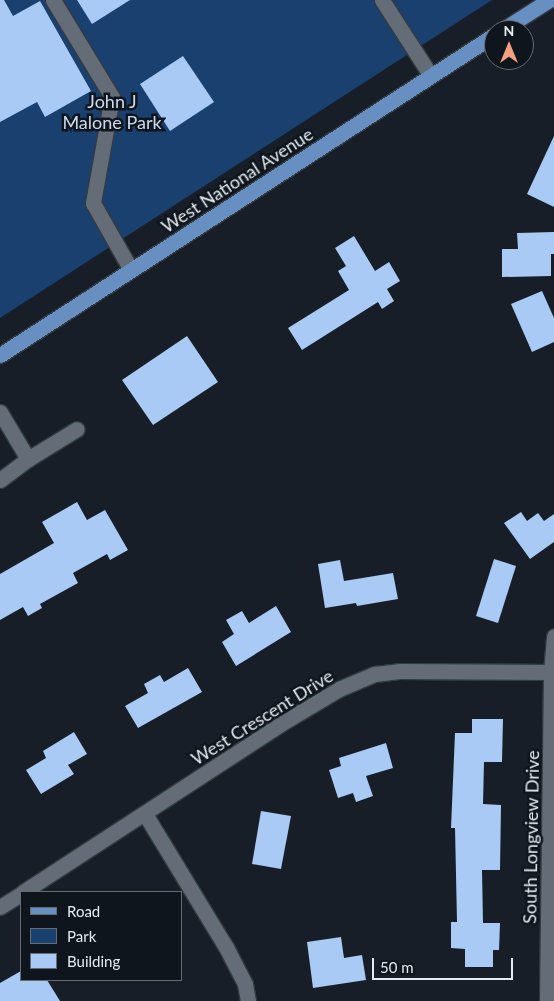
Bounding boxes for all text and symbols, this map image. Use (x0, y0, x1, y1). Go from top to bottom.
north arrow (484, 20, 534, 70)
text: N (504, 22, 514, 39)
park label: John J Malone Park (62, 91, 162, 134)
street label: West National Avenue (157, 123, 317, 237)
street label: West Crescent Drive (187, 665, 337, 769)
street label: South Longview Drive (519, 750, 543, 924)
legend (20, 891, 182, 981)
text: Road (67, 902, 100, 920)
text: Park (67, 927, 96, 945)
scale bar (374, 948, 515, 980)
text: Building (67, 952, 120, 970)
text: 50 m (380, 958, 414, 976)

